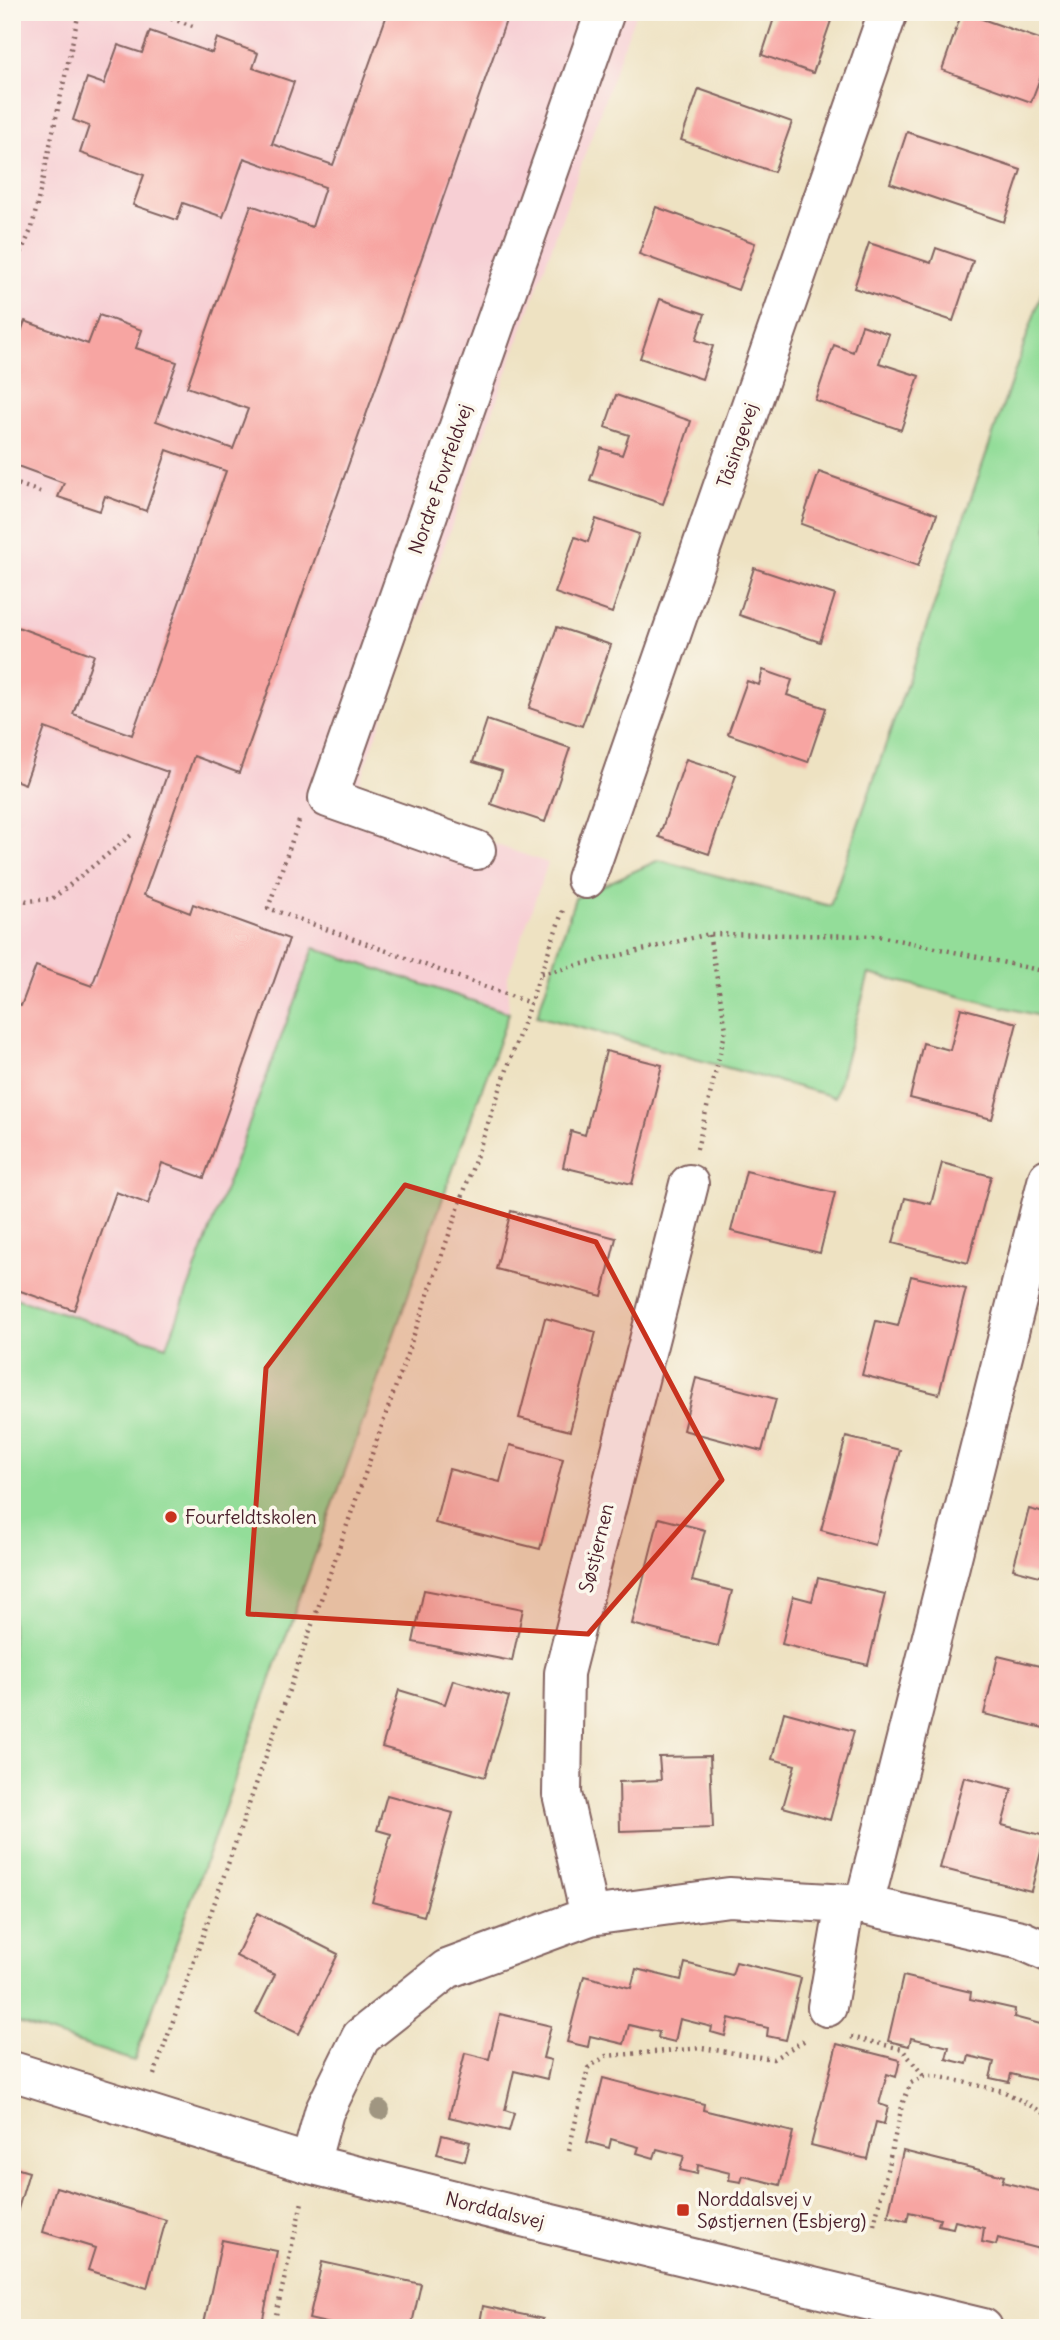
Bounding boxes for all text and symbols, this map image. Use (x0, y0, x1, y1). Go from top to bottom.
street label: Tåsingevej (711, 399, 763, 491)
street label: Nordre Fovrfeldvej (403, 401, 477, 557)
street label: Søstjernen (573, 1501, 619, 1595)
place label: Fourfeldtskolen (185, 1505, 317, 1529)
marker: Fourfeldtskolen (163, 1509, 179, 1525)
street label: Norddalsvej (443, 2186, 547, 2234)
place label: Norddalsvej v Søstjernen (Esbjerg) (697, 2187, 866, 2233)
marker: Norddalsvej v Søstjernen (Esbjerg) (675, 2202, 691, 2218)

